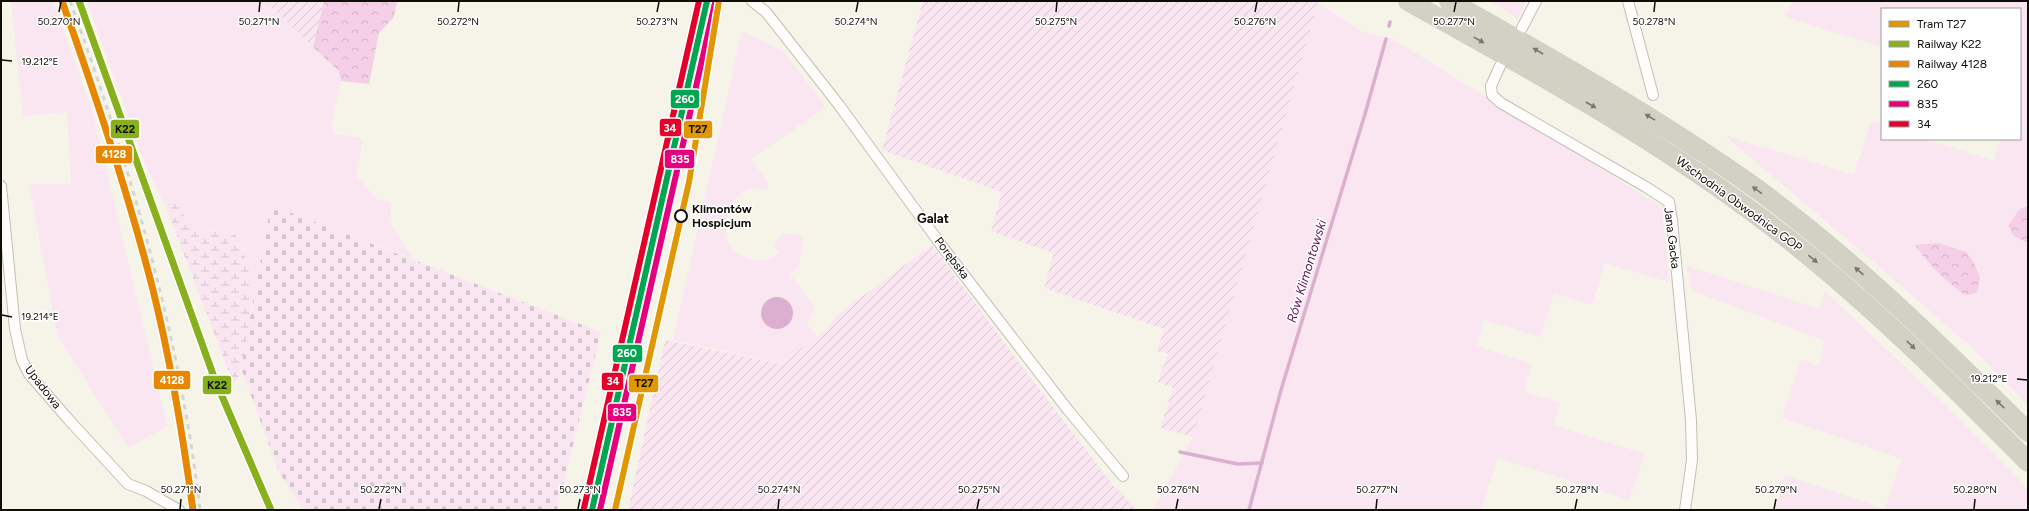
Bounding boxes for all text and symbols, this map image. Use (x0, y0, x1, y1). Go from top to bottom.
legend (1881, 8, 2021, 140)
text: 50.270°N (37, 15, 81, 28)
text: 50.271°N (239, 15, 279, 28)
text: 50.272°N (437, 15, 479, 28)
text: 50.273°N (636, 15, 678, 28)
text: 50.274°N (835, 15, 877, 28)
text: 50.275°N (1035, 15, 1077, 28)
text: 50.276°N (1234, 15, 1276, 28)
text: 50.277°N (1433, 15, 1475, 28)
text: 50.278°N (1633, 15, 1675, 28)
text: Tram T27 (1917, 17, 1967, 31)
one-way arrow (1473, 37, 1485, 44)
text: Railway K22 (1917, 37, 1981, 51)
one-way arrow (1532, 47, 1544, 54)
text: 19.212°E (22, 55, 58, 68)
text: Railway 4128 (1917, 57, 1987, 71)
text: 260 (1917, 77, 1939, 91)
line badge: 260 (670, 89, 700, 109)
text: 260 (675, 93, 695, 106)
text: 835 (1917, 97, 1938, 111)
one-way arrow (1586, 101, 1597, 108)
one-way arrow (1644, 114, 1655, 121)
text: 34 (1917, 117, 1932, 131)
line badge: 34 (659, 118, 682, 137)
line badge: K22 (110, 119, 140, 139)
line badge: T27 (683, 120, 713, 139)
text: 34 (663, 122, 677, 135)
text: K22 (115, 123, 135, 136)
text: T27 (689, 123, 707, 136)
line badge: 4128 (95, 145, 133, 164)
text: 4128 (102, 148, 127, 161)
line badge: 835 (664, 149, 695, 169)
text: 835 (670, 153, 690, 166)
street label: Wschodnia Obwodnica GOP (1673, 153, 1805, 255)
one-way arrow (1752, 186, 1763, 194)
place label: Klimontów Hospicjum (692, 202, 752, 230)
street label: Jana Gacka (1661, 207, 1683, 269)
marker: Klimontów Hospicjum (674, 209, 688, 223)
district label: Galat (917, 211, 949, 226)
water label: Rów Klimontowski (1284, 217, 1330, 324)
street label: Porębska (932, 234, 972, 282)
one-way arrow (1808, 255, 1818, 264)
one-way arrow (1854, 266, 1864, 275)
text: 19.214°E (21, 310, 59, 323)
one-way arrow (1906, 340, 1915, 349)
line badge: 260 (612, 344, 643, 363)
text: 260 (617, 347, 637, 360)
street label: Upadowa (22, 363, 64, 411)
line badge: 4128 (153, 370, 191, 390)
line badge: 34 (601, 372, 624, 391)
text: 19.212°E (1971, 372, 2007, 385)
text: 4128 (160, 374, 185, 387)
line badge: T27 (628, 374, 659, 393)
line badge: K22 (202, 375, 232, 395)
text: 34 (606, 375, 620, 388)
text: T27 (635, 377, 653, 390)
text: K22 (207, 379, 227, 392)
one-way arrow (1995, 399, 2005, 409)
line badge: 835 (607, 403, 637, 422)
text: 835 (612, 406, 632, 419)
text: 50.271°N (161, 483, 201, 496)
text: 50.272°N (360, 483, 402, 496)
text: 50.273°N (559, 483, 601, 496)
text: 50.274°N (758, 483, 800, 496)
text: 50.275°N (958, 483, 1000, 496)
text: 50.276°N (1157, 483, 1199, 496)
text: 50.277°N (1356, 483, 1398, 496)
text: 50.278°N (1556, 483, 1598, 496)
text: 50.279°N (1755, 483, 1797, 496)
text: 50.280°N (1953, 483, 1997, 496)

